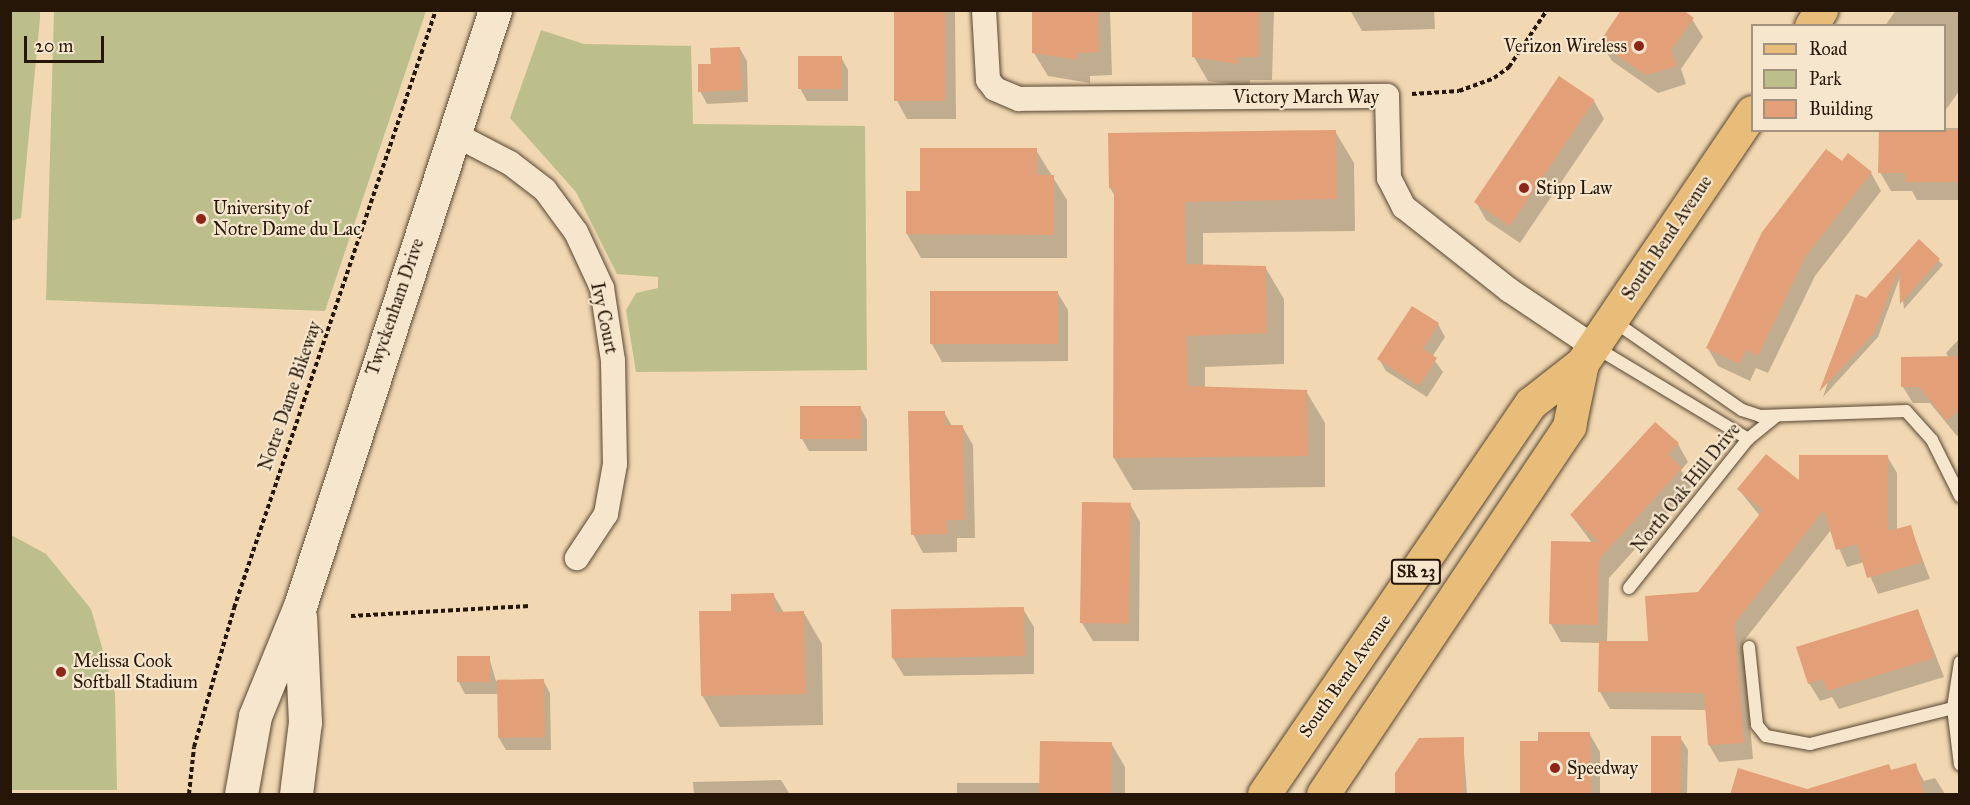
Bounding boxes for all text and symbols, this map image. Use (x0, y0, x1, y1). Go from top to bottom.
scale bar (27, 24, 106, 62)
legend (1751, 24, 1946, 132)
text: 20 m (35, 35, 73, 57)
place label: Verizon Wireless (1504, 35, 1627, 57)
text: Road (1809, 38, 1847, 60)
marker: Verizon Wireless (1632, 39, 1646, 53)
text: Park (1809, 68, 1842, 90)
street label: Victory March Way (1233, 86, 1379, 108)
text: Building (1809, 98, 1872, 120)
street label: South Bend Avenue (1617, 172, 1717, 304)
place label: Stipp Law (1536, 177, 1612, 199)
marker: Stipp Law (1517, 181, 1531, 195)
place label: University of Notre Dame du Lac (213, 198, 361, 240)
marker: University of Notre Dame du Lac (194, 212, 208, 226)
street label: Twyckenham Drive (361, 236, 429, 378)
street label: Ivy Court (586, 280, 622, 356)
street label: Notre Dame Bikeway (254, 318, 326, 474)
street label: North Oak Hill Drive (1627, 419, 1745, 557)
road number: SR 23 (1390, 559, 1442, 585)
street label: South Bend Avenue (1294, 610, 1396, 742)
place label: Melissa Cook Softball Stadium (73, 651, 198, 694)
marker: Melissa Cook Softball Stadium (54, 665, 68, 679)
place label: Speedway (1567, 757, 1638, 779)
marker: Speedway (1548, 761, 1562, 775)

